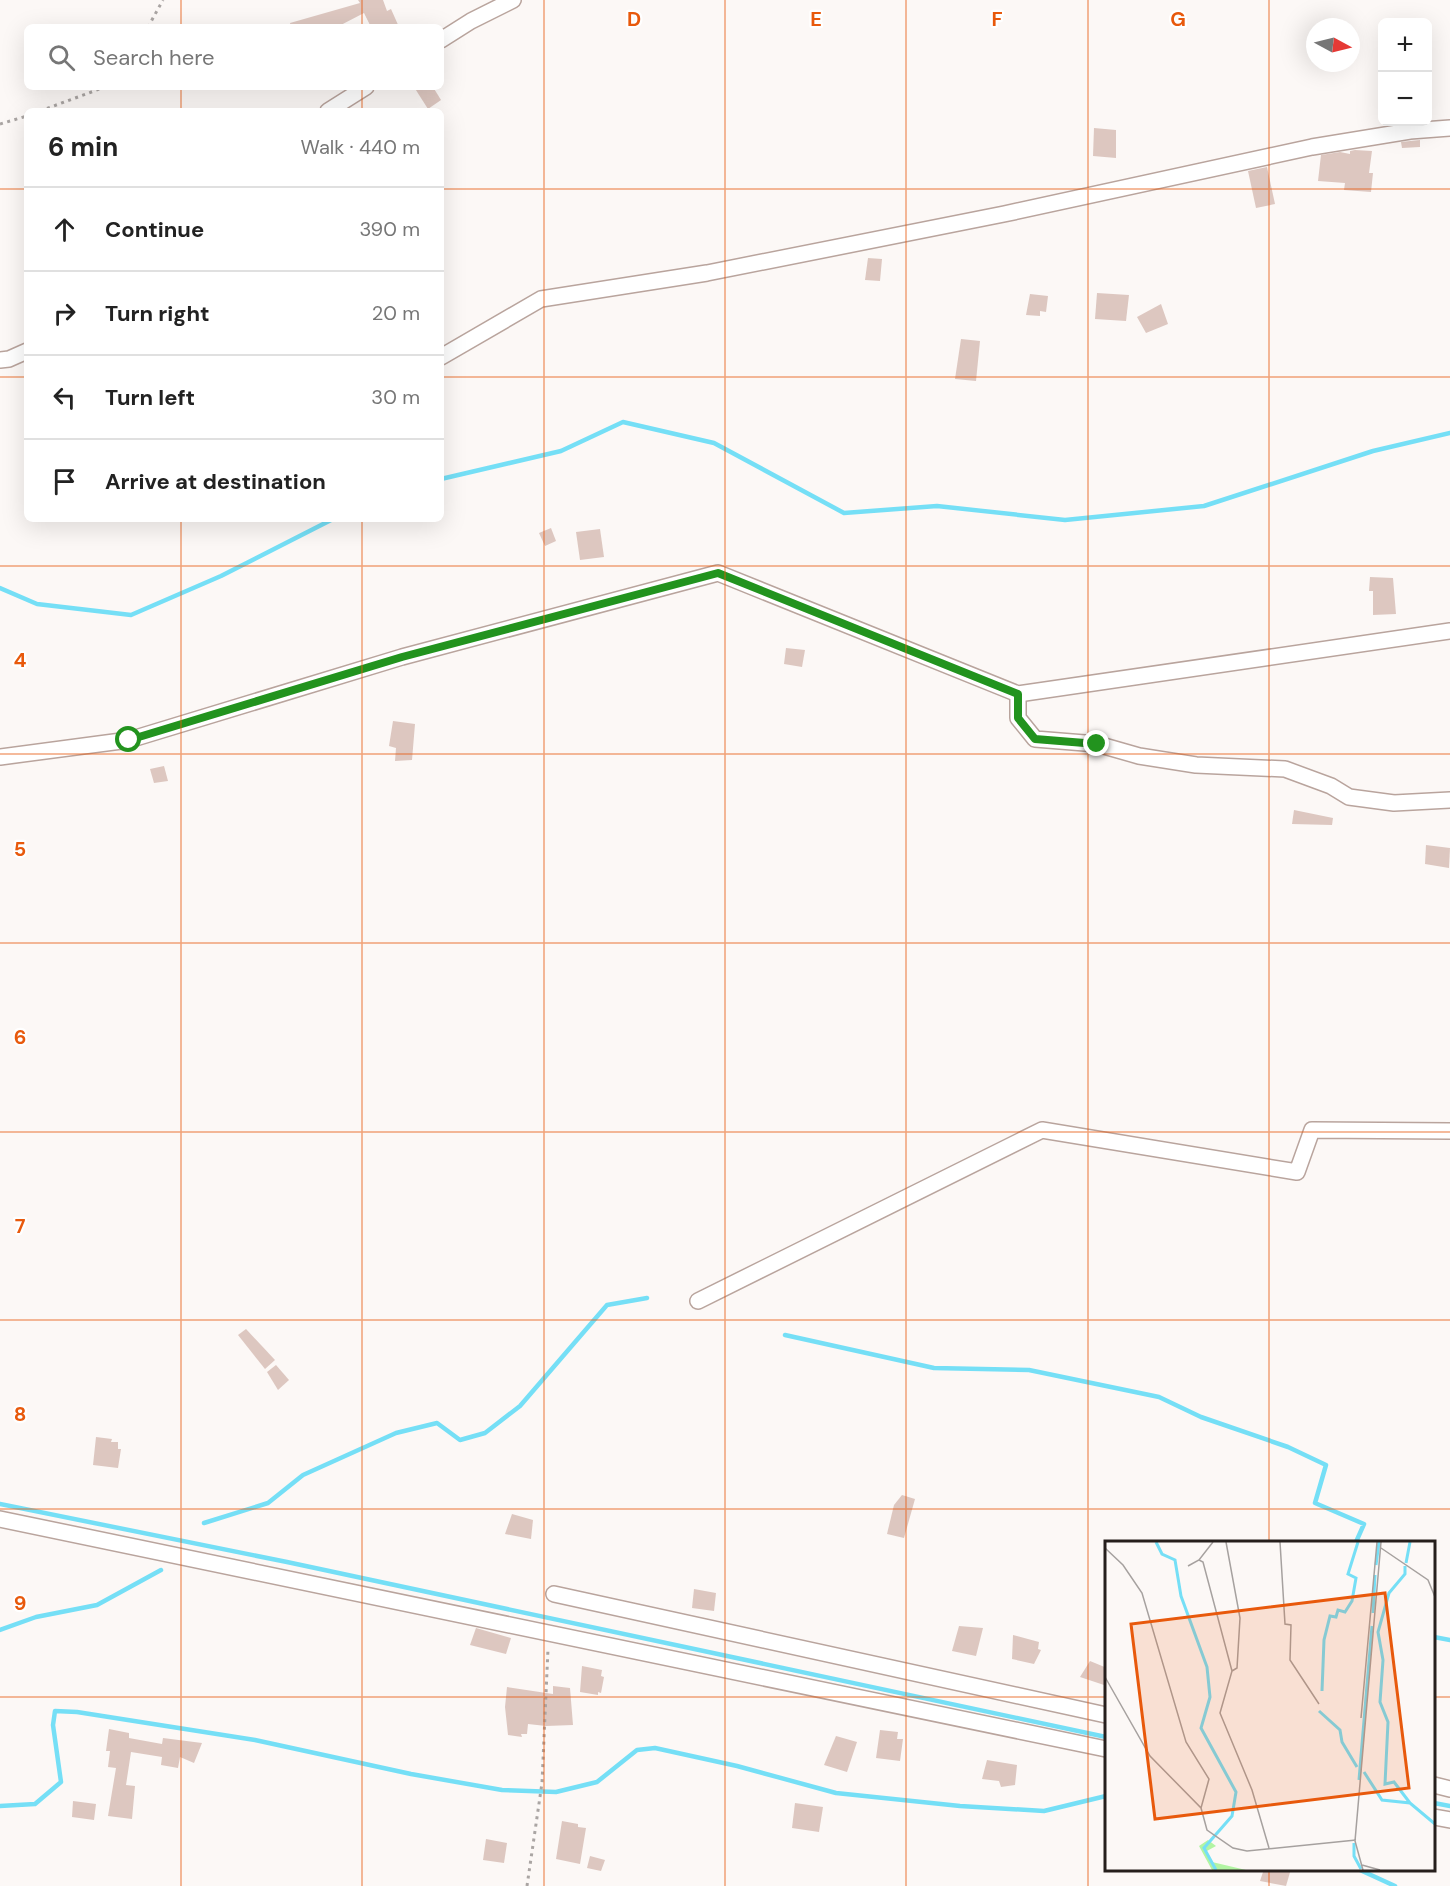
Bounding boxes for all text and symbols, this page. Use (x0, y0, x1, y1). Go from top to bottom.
text: D (627, 6, 641, 32)
text: E (810, 6, 822, 32)
text: F (991, 6, 1003, 32)
text: G (1170, 6, 1186, 32)
north arrow (1306, 18, 1360, 72)
map controls (1378, 18, 1432, 126)
button: + (1378, 18, 1432, 72)
search box (24, 24, 444, 90)
icon: search (45, 41, 78, 74)
text: Search here (93, 43, 214, 72)
button: − (1378, 72, 1432, 126)
text: 6 min (48, 130, 118, 164)
text: Walk · 440 m (301, 134, 420, 160)
icon: ahead (48, 213, 81, 246)
text: Continue (105, 215, 204, 244)
text: 390 m (359, 216, 420, 242)
icon: right (48, 297, 81, 330)
text: Turn right (105, 299, 210, 328)
text: 20 m (372, 300, 420, 326)
icon: left (48, 381, 81, 414)
text: Turn left (105, 383, 195, 412)
text: 30 m (371, 384, 420, 410)
icon: arrive (48, 465, 81, 498)
text: Arrive at destination (105, 467, 326, 496)
text: 4 (14, 647, 27, 673)
route start (115, 726, 141, 752)
route end (1083, 730, 1109, 756)
text: 5 (14, 836, 26, 862)
text: 6 (14, 1024, 26, 1050)
text: 7 (15, 1213, 26, 1239)
text: 8 (14, 1401, 26, 1427)
inset map (1105, 1541, 1435, 1871)
text: 9 (14, 1590, 26, 1616)

